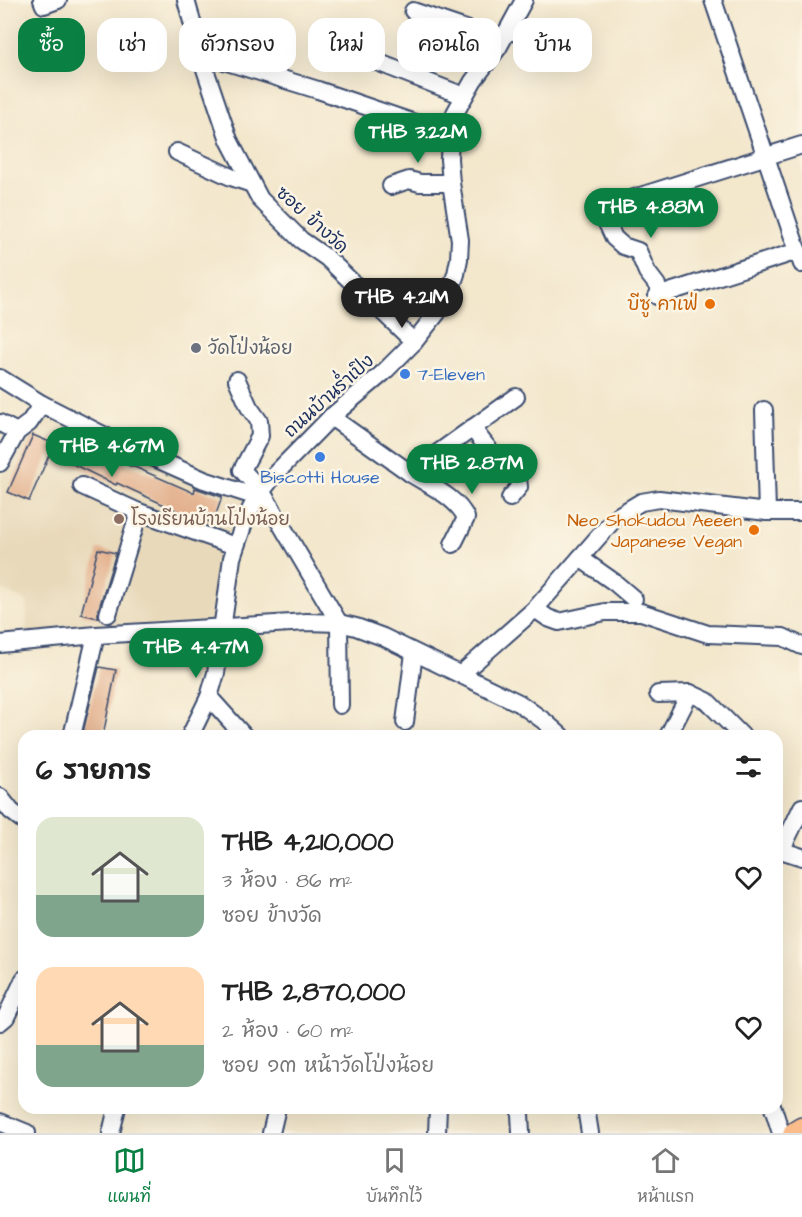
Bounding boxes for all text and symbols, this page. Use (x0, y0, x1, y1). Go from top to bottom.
chip: ซื้อ (18, 18, 85, 72)
chip: เช่า (97, 18, 167, 72)
chip: ตัวกรอง (179, 18, 296, 72)
chip: ใหม่ (308, 18, 385, 72)
chip: คอนโด (397, 18, 501, 72)
chip: บ้าน (513, 18, 592, 72)
pin: THB 3.22M (349, 113, 487, 164)
text: THB 3.22M (368, 118, 468, 146)
street label: ซอย ข้างวัด (270, 181, 354, 259)
pin: THB 4.88M (582, 188, 720, 239)
text: THB 4.88M (598, 193, 704, 221)
pin: THB 4.21M (333, 278, 471, 329)
text: THB 4.21M (355, 283, 449, 311)
place label: บีซู คาเฟ่ (627, 292, 698, 318)
marker: บีซู คาเฟ่ (703, 297, 717, 311)
place label: วัดโป่งน้อย (208, 335, 293, 361)
marker: วัดโป่งน้อย (189, 341, 203, 355)
street label: ถนนบ้านร่ำเปิง (274, 344, 380, 443)
place label: 7-Eleven (417, 362, 485, 387)
marker: 7-Eleven (398, 367, 412, 381)
pin: THB 4.67M (43, 427, 181, 478)
text: THB 4.67M (60, 432, 164, 460)
pin: THB 2.87M (403, 444, 541, 495)
text: THB 2.87M (421, 449, 523, 477)
marker: Biscotti House (313, 450, 327, 464)
place label: Biscotti House (260, 465, 380, 490)
place label: โรงเรียนบ้านโป่งน้อย (131, 506, 290, 532)
place label: Neo Shokudou Aeeen Japanese Vegan (567, 508, 742, 555)
marker: โรงเรียนบ้านโป่งน้อย (112, 512, 126, 526)
marker: Neo Shokudou Aeeen Japanese Vegan (747, 523, 761, 537)
pin: THB 4.47M (127, 628, 265, 679)
text: THB 4.47M (143, 633, 249, 661)
icon: filters (732, 750, 765, 783)
text: 6 รายการ (36, 753, 152, 789)
text: THB 4,210,000 (222, 824, 394, 860)
icon: home (84, 841, 156, 913)
icon: heart (732, 861, 765, 894)
text: 3 ห้อง · 86 m² (222, 867, 353, 895)
text: ซอย ข้างวัด (222, 902, 322, 930)
text: THB 2,870,000 (222, 974, 405, 1010)
icon: home (84, 991, 156, 1063)
icon: heart (732, 1011, 765, 1044)
text: 2 ห้อง · 60 m² (222, 1017, 354, 1045)
text: ซอย ๑๓ หน้าวัดโป่งน้อย (222, 1052, 434, 1080)
tab: แผนที่ (108, 1144, 151, 1208)
tab: บันทึกไว้ (366, 1144, 422, 1208)
tab: หน้าแรก (637, 1144, 694, 1208)

